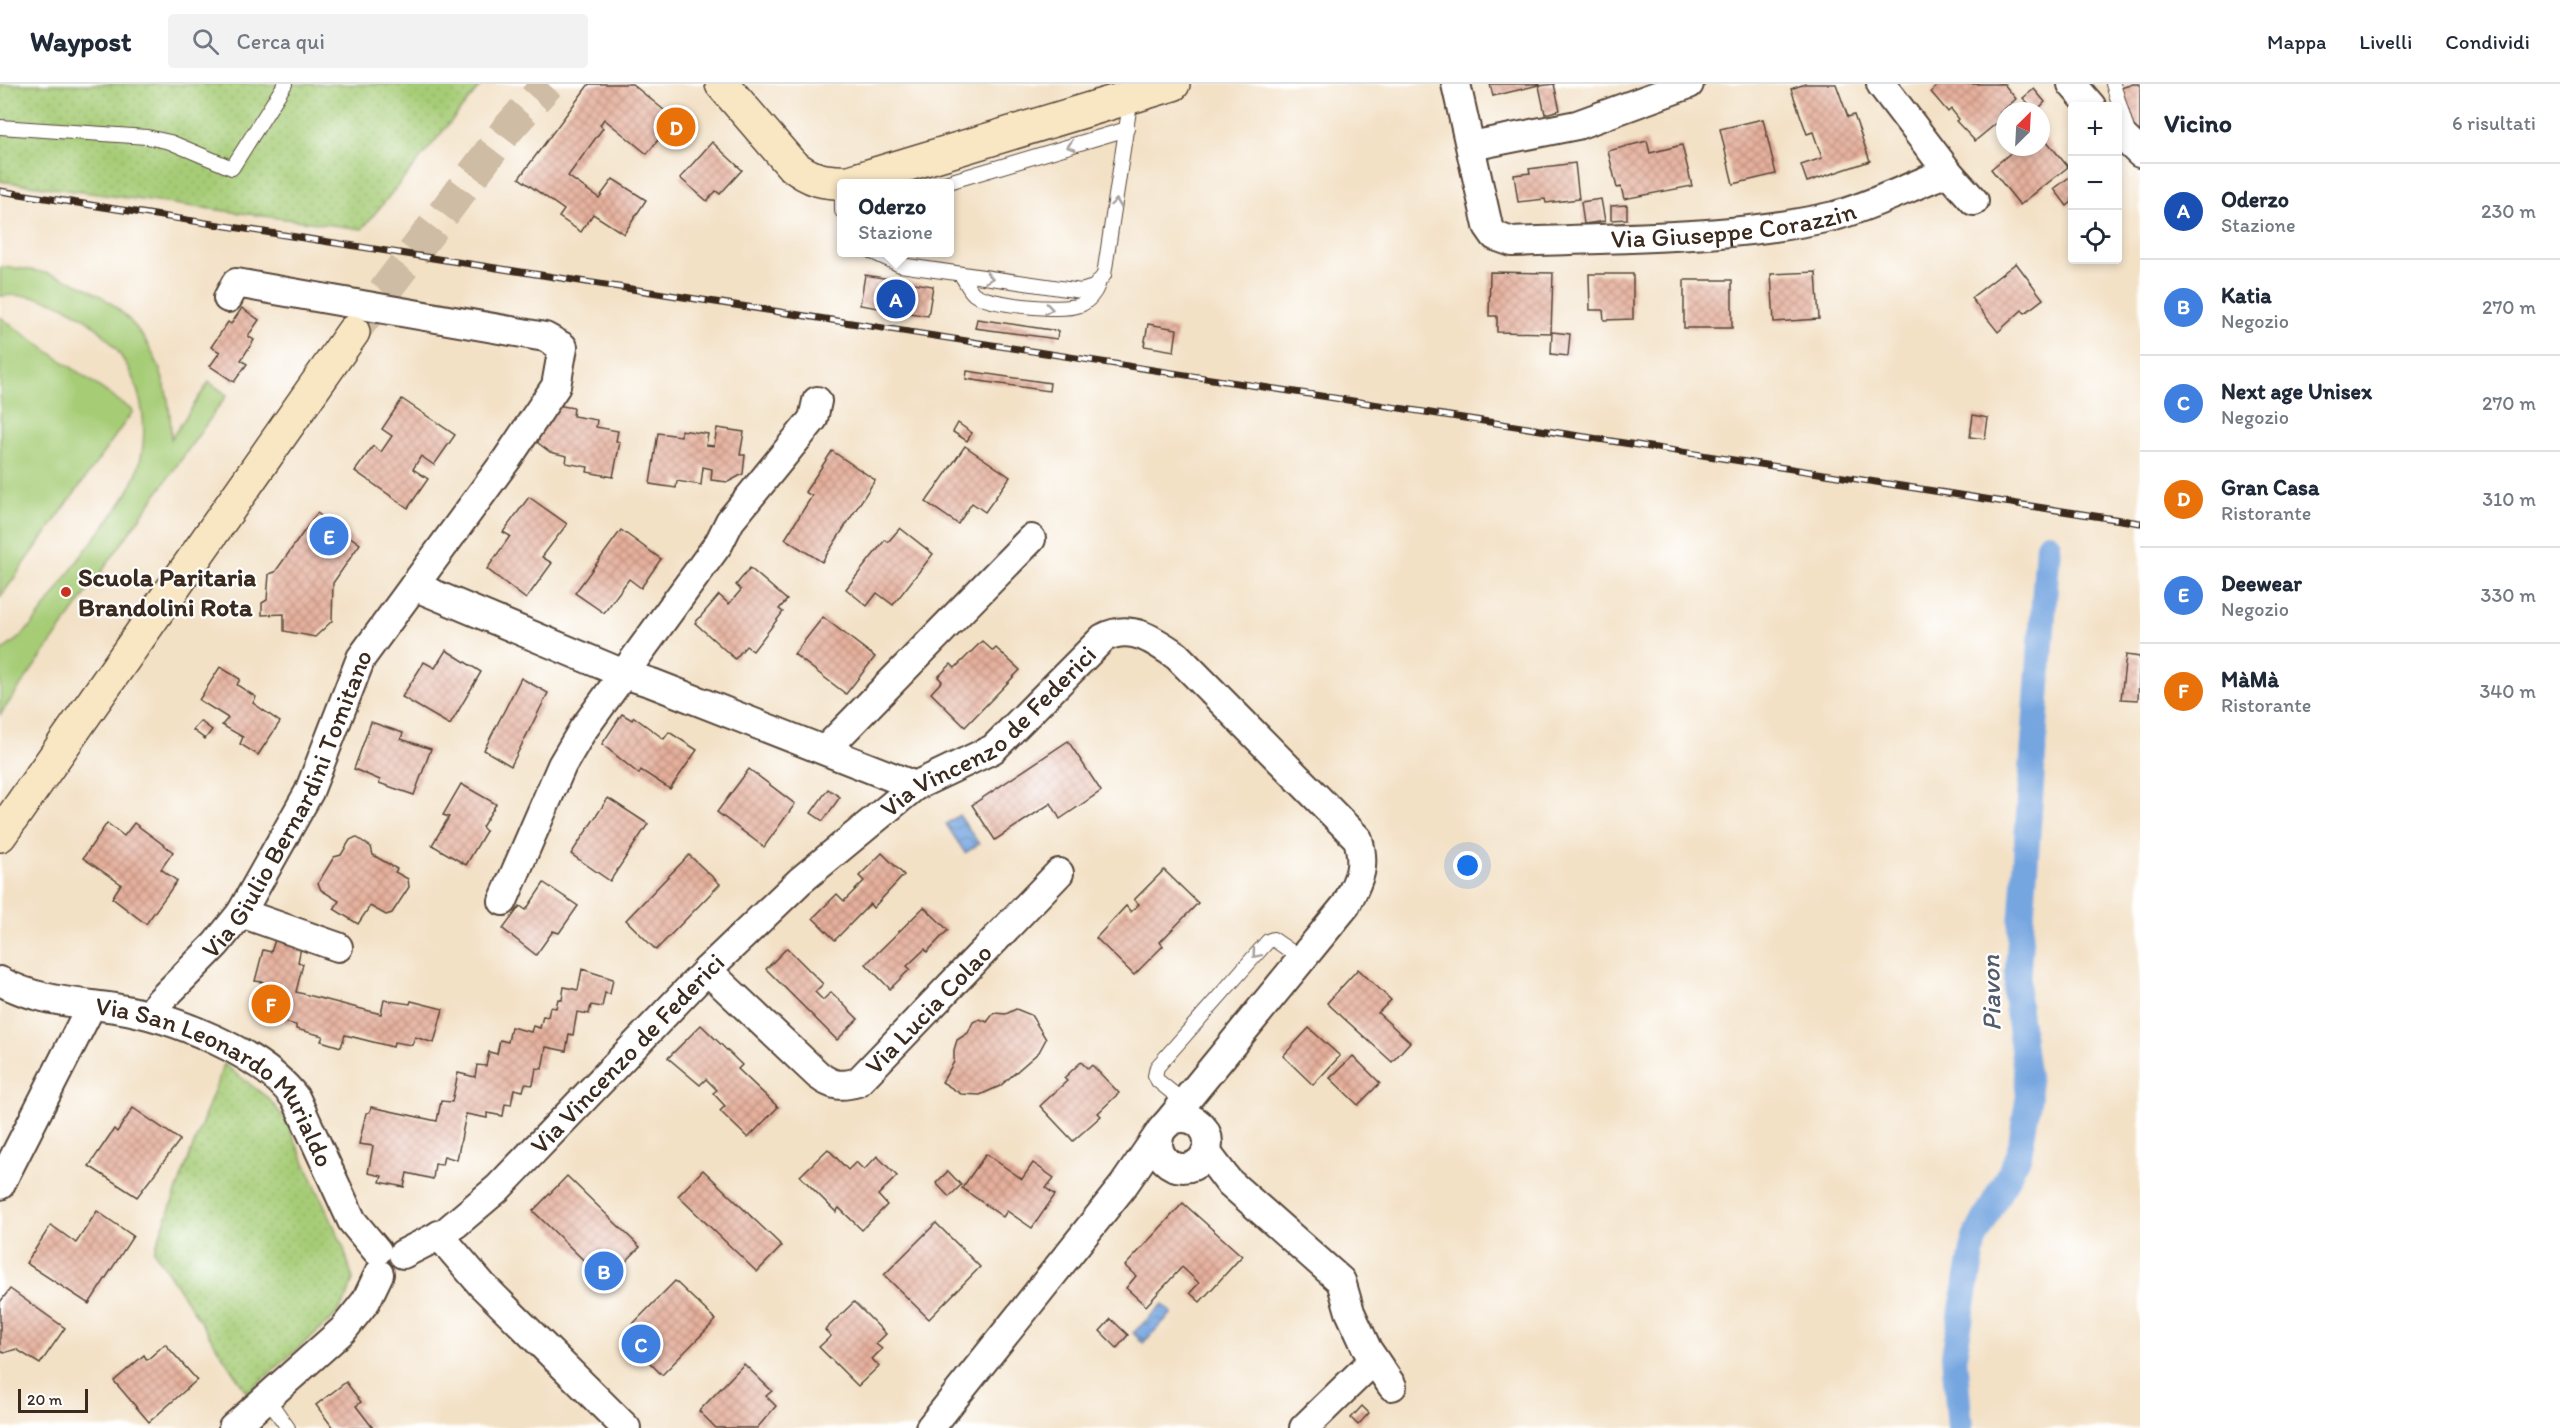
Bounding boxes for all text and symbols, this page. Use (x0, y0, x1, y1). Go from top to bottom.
search box (168, 14, 588, 68)
text: Waypost (30, 24, 132, 58)
icon: search (189, 25, 222, 58)
text: Cerca qui (237, 28, 325, 55)
text: Mappa (2267, 29, 2326, 54)
text: Livelli (2359, 29, 2412, 54)
text: Condividi (2445, 29, 2530, 54)
north arrow (1996, 102, 2050, 156)
map controls (2068, 102, 2122, 264)
button: + (2068, 102, 2122, 156)
pin: D (656, 104, 696, 150)
text: Vicino (2164, 107, 2232, 139)
text: 6 risultati (2452, 111, 2536, 135)
one-way arrow (1066, 139, 1076, 151)
button: − (2068, 156, 2122, 210)
popup (837, 179, 954, 257)
text: Oderzo (2221, 186, 2289, 213)
text: Oderzo (858, 193, 926, 220)
street label: Via Giuseppe Corazzin (1610, 194, 1860, 255)
one-way arrow (1110, 198, 1122, 207)
text: A (2177, 199, 2190, 223)
text: 230 m (2481, 199, 2536, 223)
button: locate (2068, 210, 2122, 264)
text: Stazione (2221, 213, 2295, 237)
text: Stazione (858, 220, 933, 244)
one-way arrow (985, 272, 994, 284)
pin: A (876, 276, 916, 322)
text: Katia (2221, 282, 2272, 309)
text: B (2177, 295, 2190, 319)
text: 270 m (2482, 295, 2536, 319)
one-way arrow (1045, 302, 1054, 314)
text: Negozio (2221, 309, 2289, 333)
text: Next age Unisex (2221, 378, 2372, 405)
text: C (2177, 391, 2190, 415)
text: 270 m (2482, 391, 2536, 415)
text: Negozio (2221, 405, 2289, 429)
text: Gran Casa (2221, 474, 2319, 501)
text: D (2177, 487, 2190, 511)
text: 310 m (2482, 487, 2536, 511)
text: Ristorante (2221, 501, 2311, 525)
pin: E (310, 514, 348, 558)
place label: Scuola Paritaria Brandolini Rota (78, 561, 256, 623)
text: Deewear (2221, 570, 2302, 597)
text: E (2178, 583, 2189, 607)
text: 330 m (2481, 583, 2536, 607)
marker: Scuola Paritaria Brandolini Rota (59, 585, 73, 599)
text: Negozio (2221, 597, 2289, 621)
street label: Via Vincenzo de Federici (873, 639, 1103, 824)
street label: Via Giulio Bernardini Tomitano (195, 642, 379, 965)
text: MàMà (2221, 666, 2279, 693)
text: F (2178, 679, 2189, 703)
text: 340 m (2479, 679, 2536, 703)
text: Ristorante (2221, 693, 2311, 717)
your location (1453, 851, 1482, 880)
street label: Via Lucia Colao (858, 937, 999, 1081)
street label: Via Vincenzo de Federici (523, 946, 731, 1161)
one-way arrow (1252, 947, 1263, 958)
water label: Piavon (1973, 954, 2008, 1031)
pin: F (252, 982, 290, 1026)
street label: Via San Leonardo Murialdo (94, 990, 341, 1172)
pin: B (584, 1248, 624, 1294)
pin: C (622, 1322, 660, 1366)
scale bar (18, 1386, 88, 1414)
text: 20 m (27, 1390, 62, 1409)

